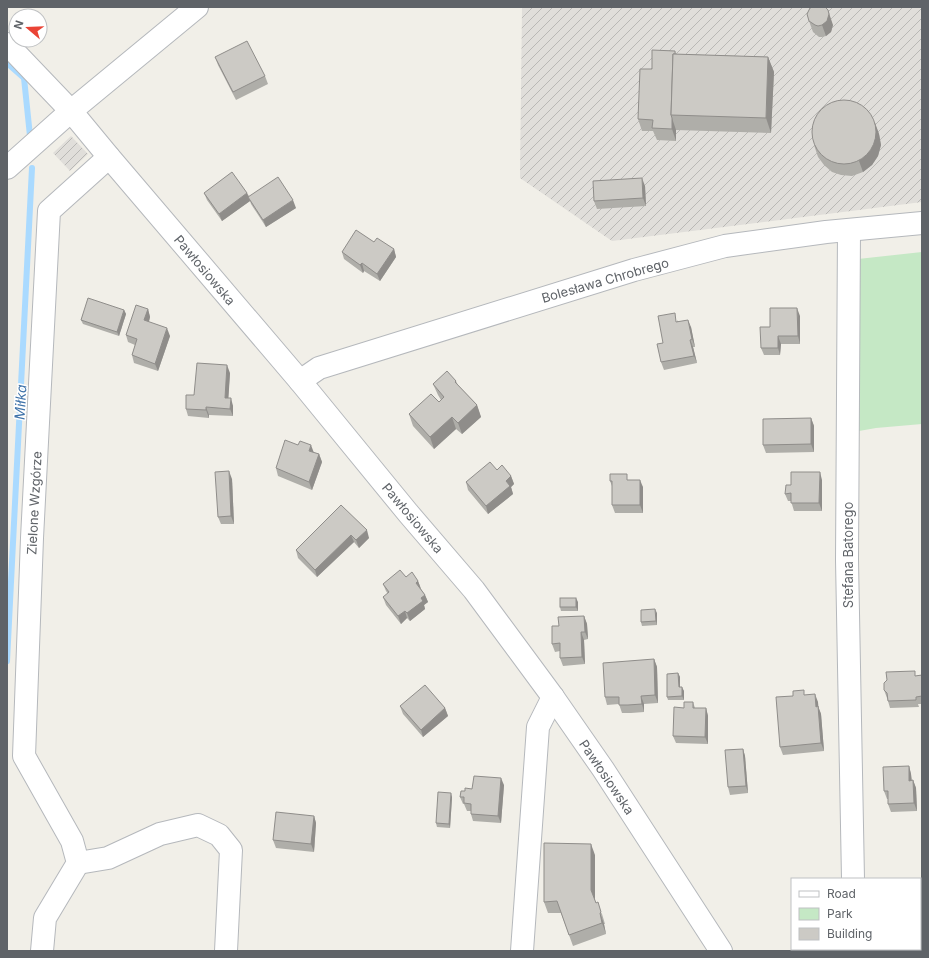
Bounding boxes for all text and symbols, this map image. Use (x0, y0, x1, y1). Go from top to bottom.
north arrow (8, 8, 48, 48)
text: N (11, 18, 27, 31)
street label: Pawłosiowska (171, 232, 239, 308)
street label: Bolesława Chrobrego (540, 254, 671, 306)
water label: Miłka (11, 383, 29, 420)
street label: Zielone Wzgórze (23, 451, 45, 555)
street label: Pawłosiowska (379, 480, 447, 556)
street label: Stefana Batorego (840, 502, 856, 608)
street label: Pawłosiowska (576, 737, 638, 817)
legend (791, 878, 921, 950)
text: Road (827, 886, 856, 901)
text: Park (827, 906, 853, 921)
text: Building (827, 926, 872, 941)

